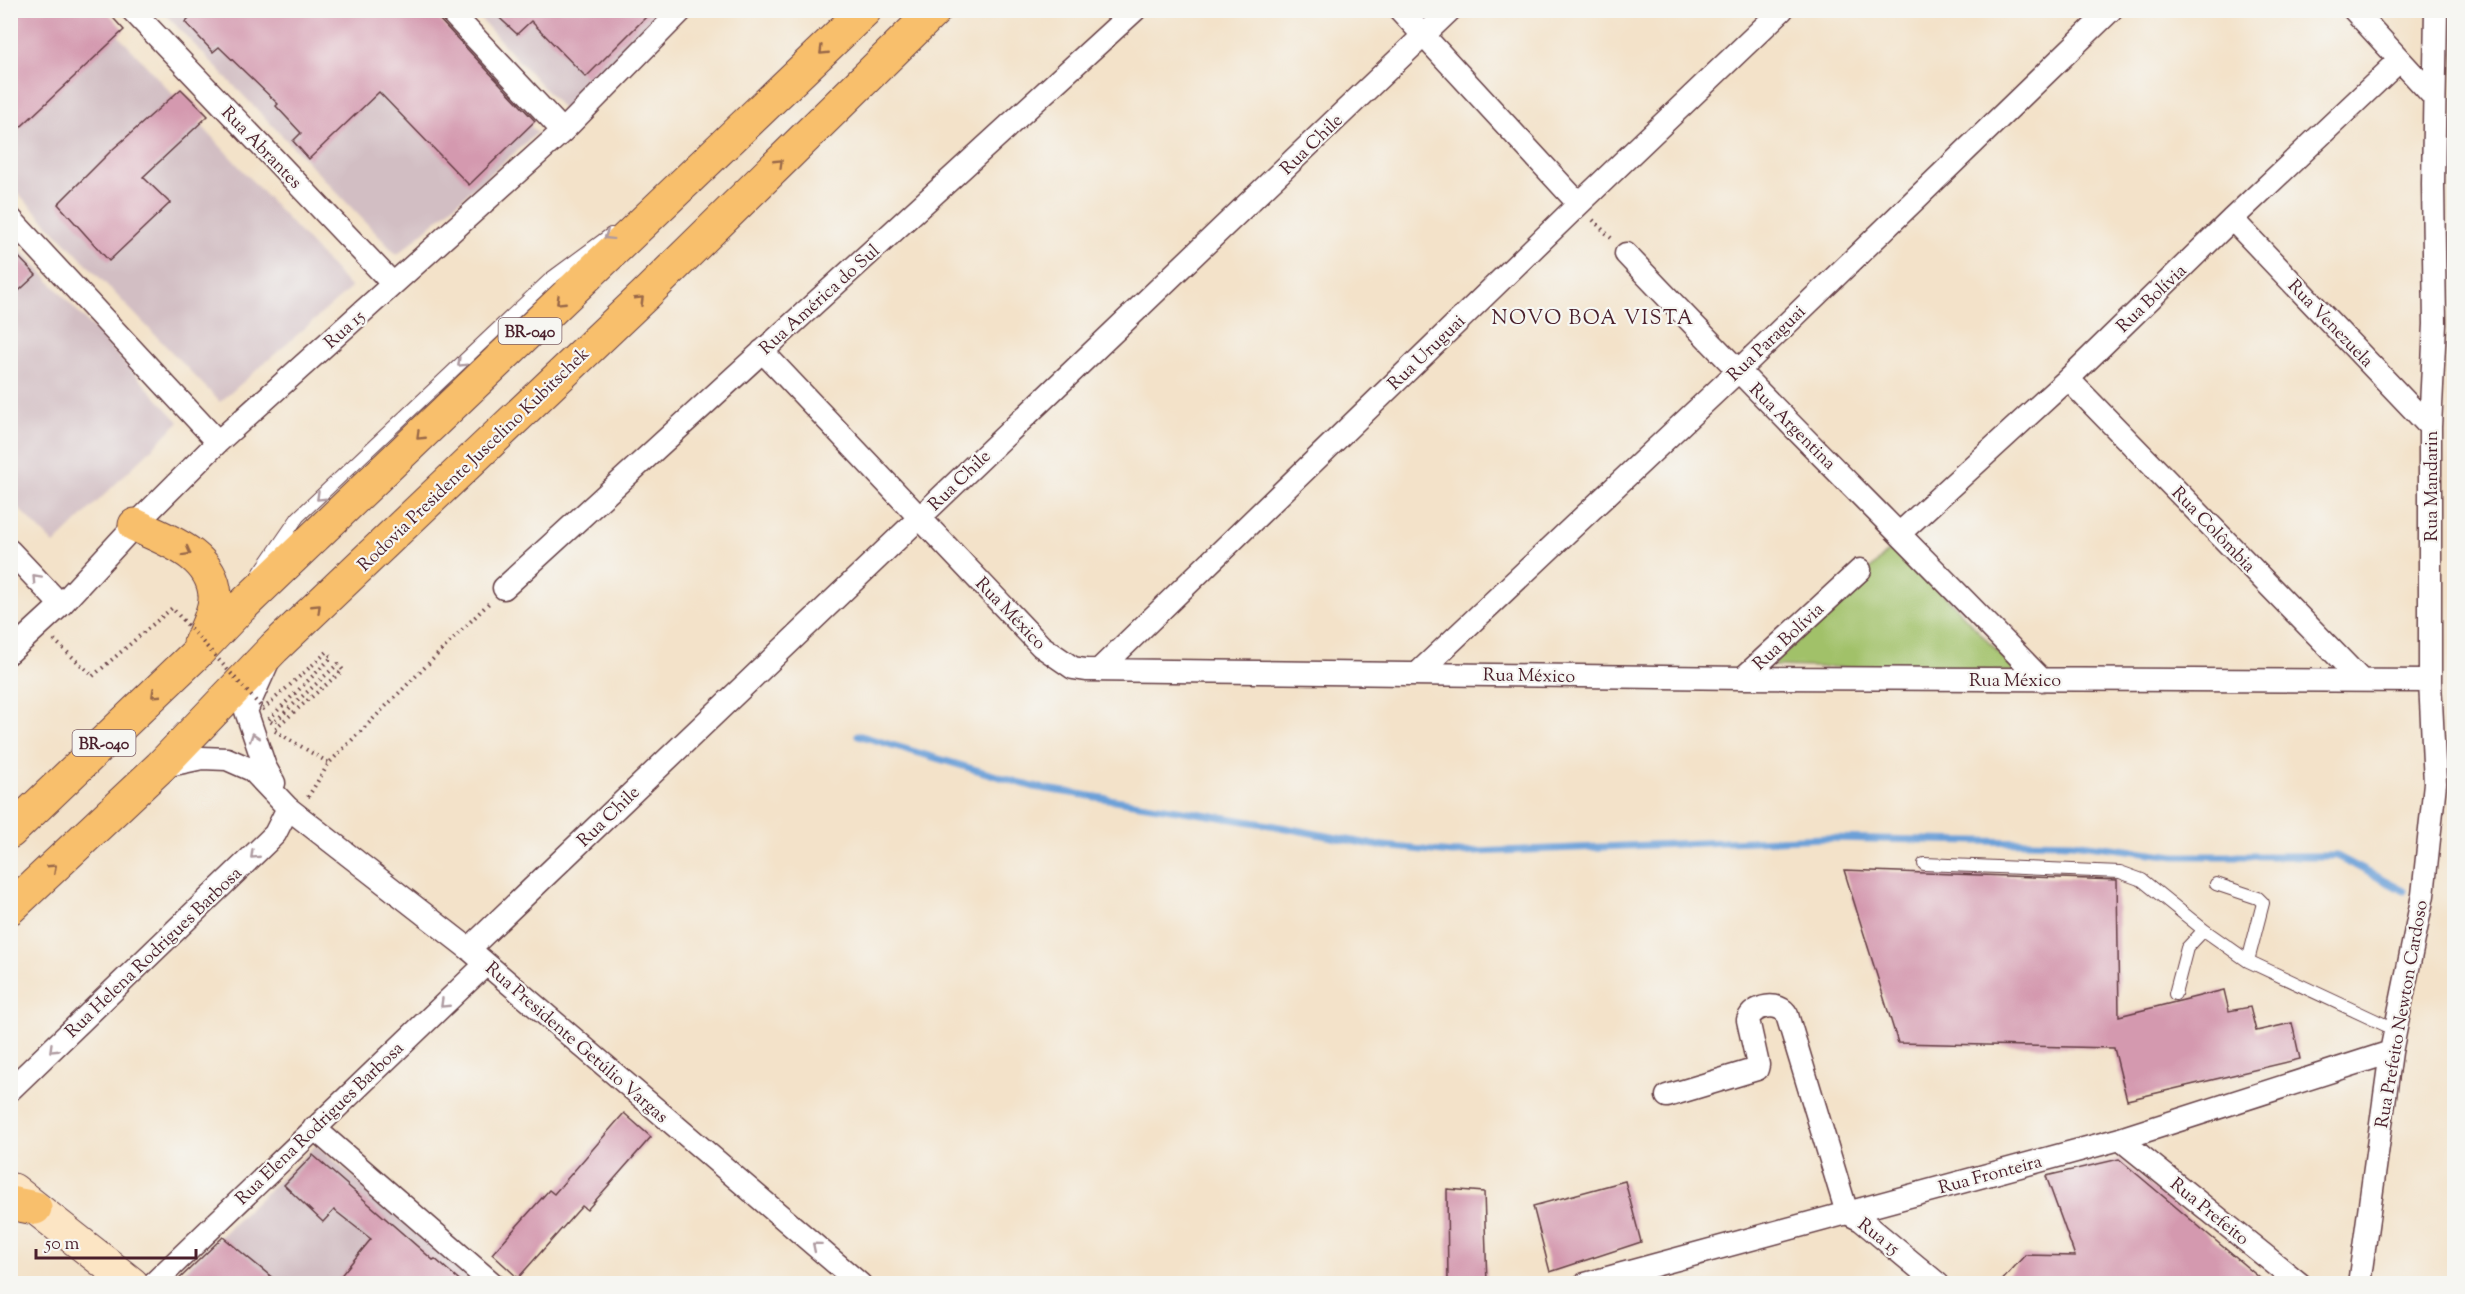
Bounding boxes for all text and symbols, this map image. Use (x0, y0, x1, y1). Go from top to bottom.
one-way arrow (819, 44, 830, 55)
street label: Rua Abrantes (214, 101, 307, 196)
street label: Rua Chile (1275, 109, 1350, 182)
one-way arrow (772, 160, 783, 171)
one-way arrow (604, 228, 614, 240)
street label: Rua América do Sul (754, 239, 886, 362)
street label: Rua Bolívia (2111, 259, 2193, 340)
street label: Rua Venezuela (2281, 274, 2378, 374)
one-way arrow (557, 294, 568, 305)
one-way arrow (633, 296, 644, 307)
street label: Rua Paraguai (1722, 300, 1812, 389)
street label: Rua 15 (319, 305, 372, 356)
district label: NOVO BOA VISTA (1492, 305, 1694, 334)
street label: Rua Uruguai (1383, 310, 1472, 397)
road number: BR-040 (498, 318, 562, 344)
street label: Rodovia Presidente Juscelino Kubitschek (353, 342, 596, 579)
one-way arrow (457, 356, 468, 367)
street label: Rua Argentina (1742, 378, 1841, 477)
one-way arrow (416, 429, 427, 440)
street label: Rua Mandarin (2420, 430, 2446, 541)
street label: Rua Chile (923, 445, 998, 518)
street label: Rua Colômbia (2165, 481, 2261, 579)
one-way arrow (316, 490, 326, 501)
one-way arrow (181, 545, 191, 556)
street label: Rua México (968, 572, 1051, 657)
one-way arrow (32, 575, 43, 585)
street label: Rua Bolívia (1748, 598, 1831, 677)
one-way arrow (310, 604, 320, 615)
street label: Rua México (1483, 663, 1575, 691)
street label: Rua México (1969, 669, 2061, 695)
one-way arrow (151, 687, 161, 698)
road number: BR-040 (72, 730, 136, 756)
one-way arrow (249, 732, 261, 743)
street label: Rua Chile (572, 781, 647, 854)
one-way arrow (250, 848, 261, 859)
street label: Rua Helena Rodrigues Barbosa (60, 862, 249, 1045)
one-way arrow (46, 864, 57, 875)
street label: Rua Prefeito Newton Cardoso (2370, 898, 2436, 1130)
street label: Rua Presidente Getúlio Vargas (479, 957, 673, 1130)
one-way arrow (440, 997, 451, 1008)
street label: Rua Elena Rodrigues Barbosa (230, 1037, 410, 1212)
one-way arrow (49, 1042, 60, 1053)
street label: Rua Fronteira (1936, 1150, 2045, 1202)
street label: Rua Prefeito (2164, 1172, 2254, 1253)
street label: Rua 15 (1851, 1213, 1904, 1262)
scale bar (36, 1222, 196, 1260)
text: 50 m (44, 1232, 80, 1258)
one-way arrow (812, 1242, 823, 1253)

